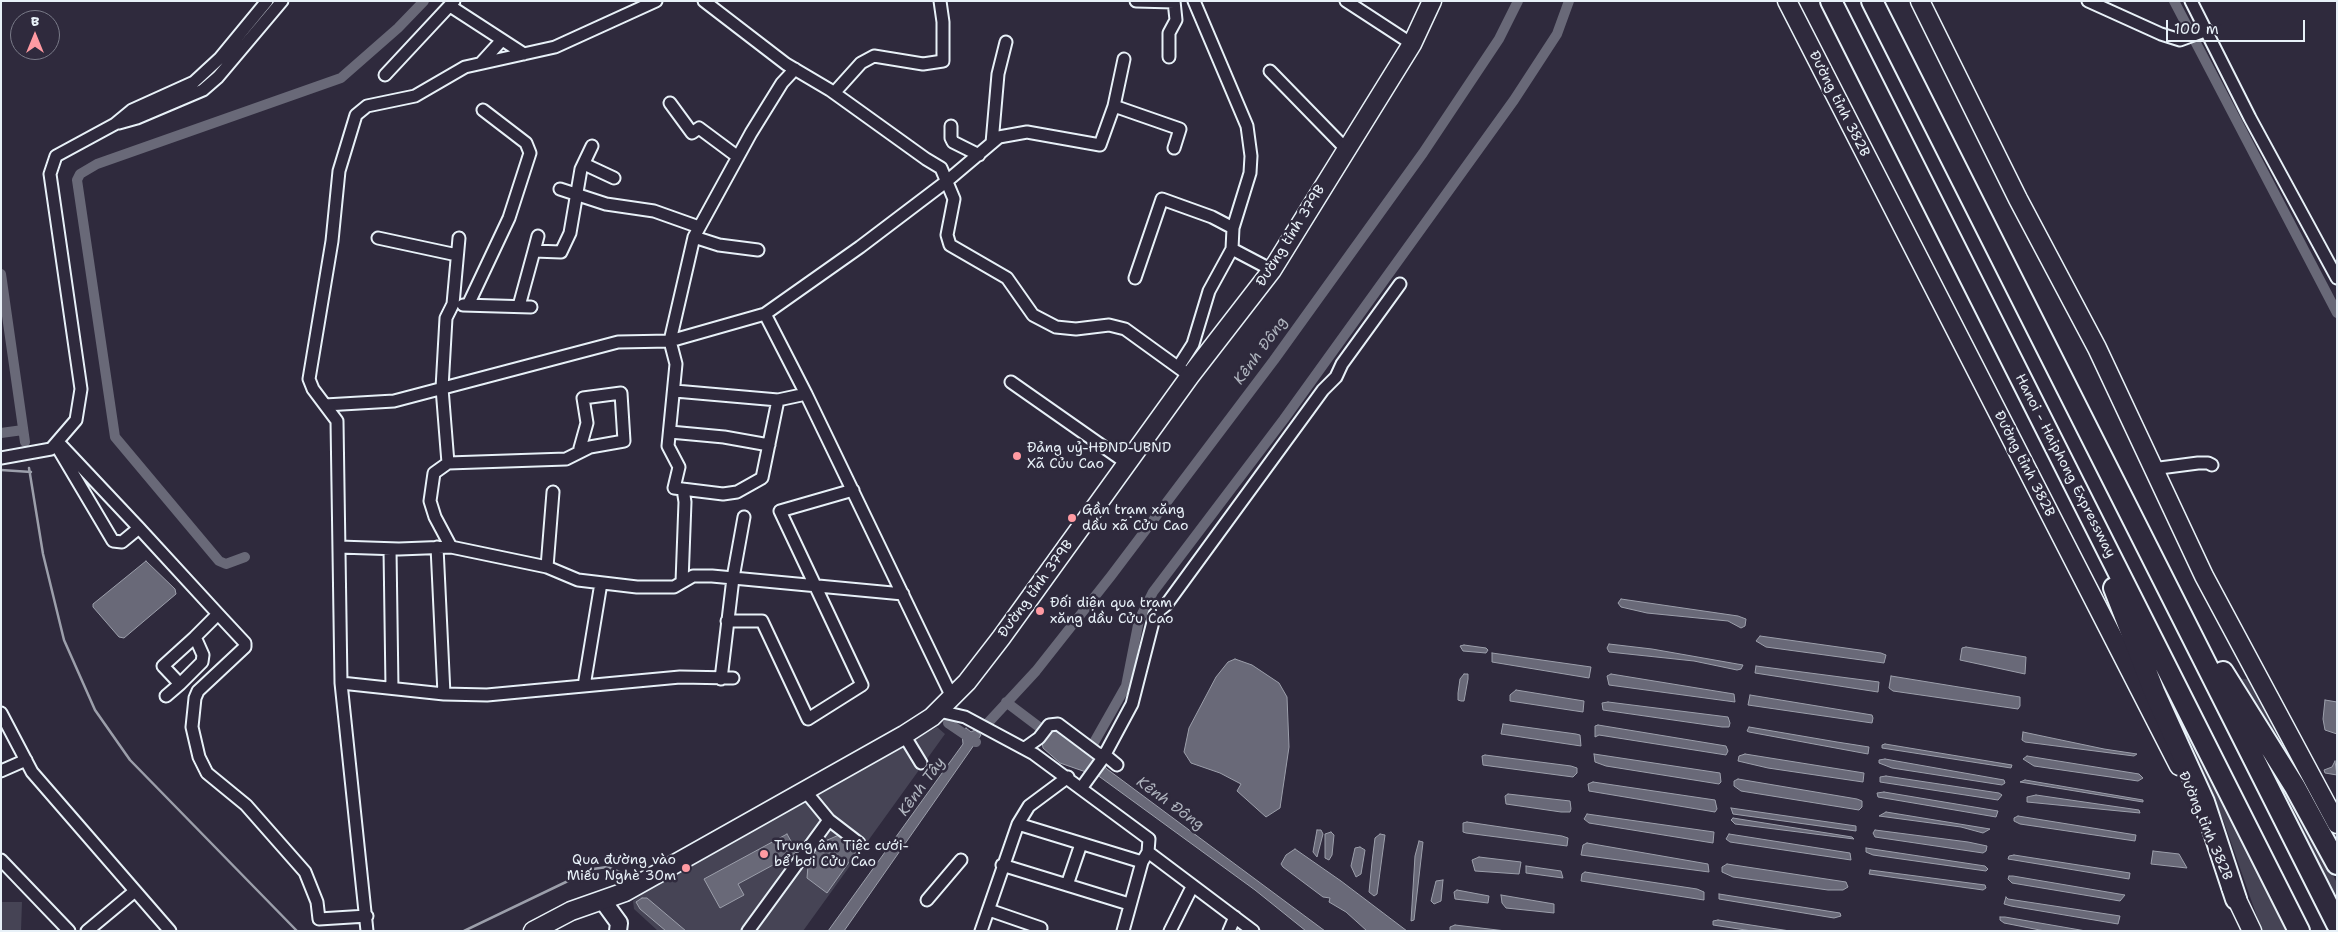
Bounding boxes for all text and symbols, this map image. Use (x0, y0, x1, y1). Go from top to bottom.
north arrow (10, 10, 60, 60)
scale bar (2168, 10, 2307, 42)
text: B (31, 12, 39, 30)
text: 100 m (2174, 19, 2219, 39)
street label: Đường tỉnh 382B (1805, 48, 1873, 160)
street label: Đường tỉnh 379B (1253, 182, 1329, 290)
water label: Kênh Đông (1230, 314, 1292, 388)
street label: Hanoi - Haiphong Expressway (2011, 371, 2119, 561)
street label: Đường tỉnh 382B (1990, 408, 2058, 520)
place label: Đảng uỷ-HĐND-UBND Xã Củu Cao (1027, 440, 1171, 472)
marker: Đảng uỷ-HĐND-UBND Xã Củu Cao (1011, 450, 1023, 462)
place label: Gần trạm xăng dầu xã Cửu Cao (1082, 502, 1188, 534)
marker: Gần trạm xăng dầu xã Cửu Cao (1066, 512, 1078, 524)
street label: Đường tỉnh 379B (995, 537, 1077, 641)
place label: Đối diện qua trạm xăng dầu Cửu Cao (1050, 595, 1173, 628)
marker: Đối diện qua trạm xăng dầu Cửu Cao (1034, 605, 1046, 617)
water label: Kênh Tây (895, 754, 949, 820)
street label: Đường tỉnh 382B (2175, 769, 2235, 883)
water label: Kênh Đông (1133, 773, 1207, 835)
place label: Trung âm Tiệc cưới- bể bơi Cửu Cao (774, 838, 909, 870)
marker: Trung âm Tiệc cưới- bể bơi Cửu Cao (758, 848, 770, 860)
place label: Qua đường vào Miếu Nghè 30m (567, 852, 676, 884)
marker: Qua đường vào Miếu Nghè 30m (680, 862, 692, 874)

